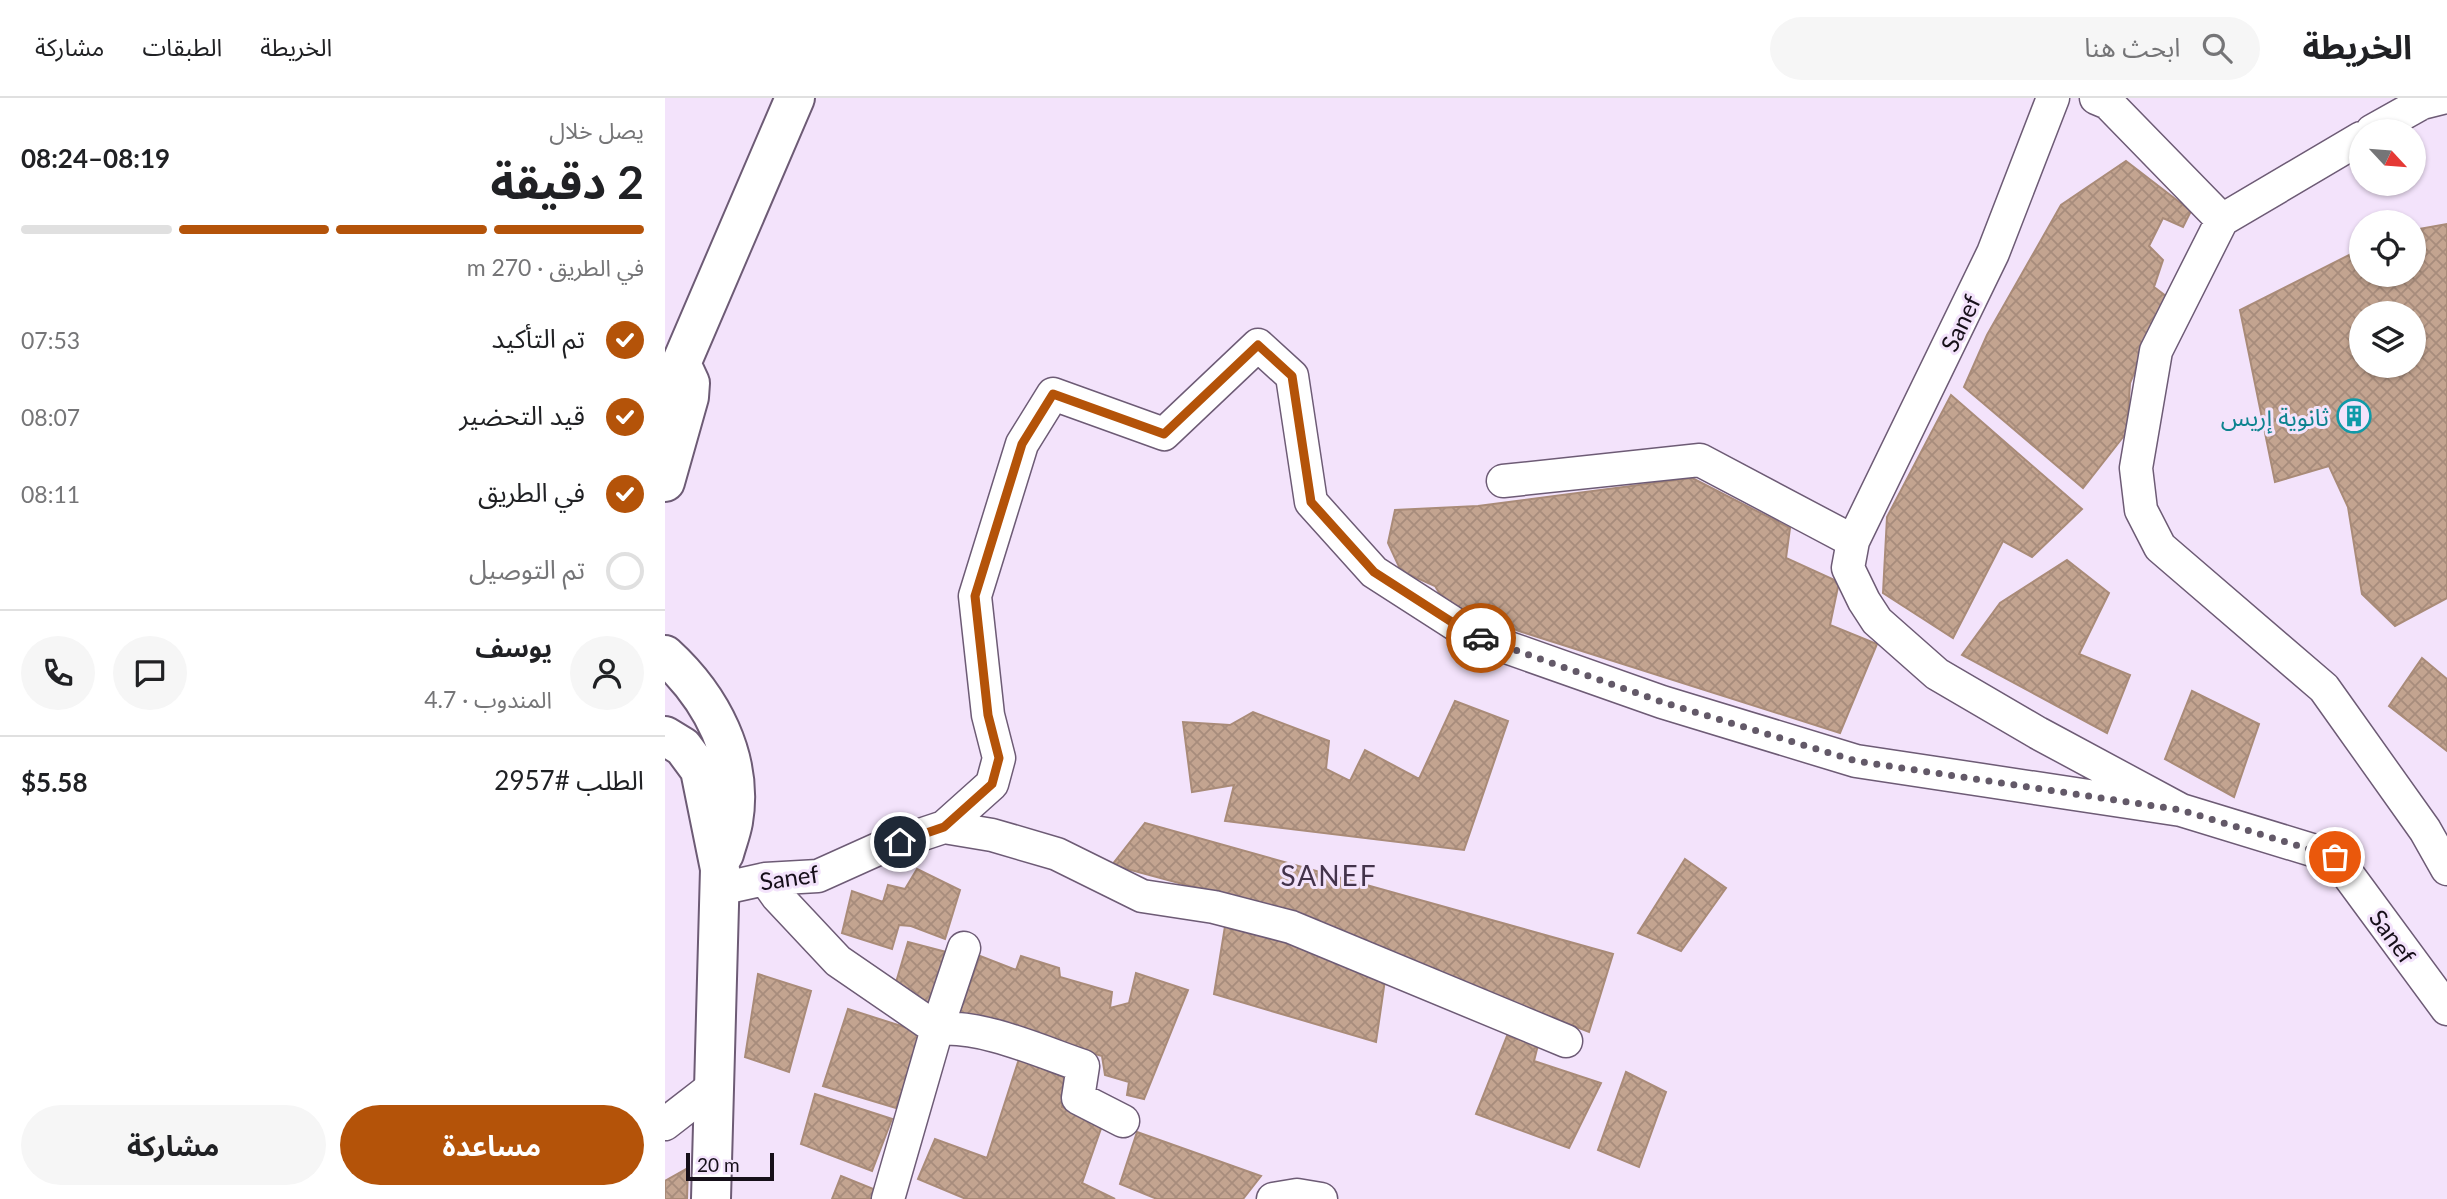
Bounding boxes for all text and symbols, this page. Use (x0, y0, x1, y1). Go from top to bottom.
search box (1770, 17, 2260, 80)
text: الخريطة (2302, 26, 2412, 66)
icon: search (2198, 29, 2236, 67)
text: ابحث هنا (2084, 31, 2180, 63)
text: مشاركة (35, 32, 104, 61)
text: الطبقات (142, 32, 222, 61)
text: الخريطة (260, 32, 332, 61)
text: يصل خلال (549, 116, 644, 144)
north arrow (2349, 119, 2425, 196)
map controls (2349, 119, 2426, 378)
text: 08:19–08:24 (21, 142, 170, 174)
text: 2 دقيقة (490, 154, 644, 209)
button: locate (2349, 210, 2426, 287)
text: في الطريق · 270 m (467, 253, 644, 281)
street label: Sanef (1934, 290, 1986, 356)
button: layers (2349, 301, 2426, 378)
icon: check (606, 321, 644, 359)
text: تم التأكيد (492, 322, 585, 354)
text: 07:53 (21, 326, 80, 354)
building icon: ثانوية إريس (2335, 397, 2373, 435)
icon: check (606, 398, 644, 436)
text: قيد التحضير (459, 399, 585, 431)
place label: ثانوية إريس (2221, 402, 2329, 434)
text: 08:07 (21, 403, 80, 431)
icon: check (606, 475, 644, 513)
text: في الطريق (478, 476, 585, 508)
text: 08:11 (21, 480, 80, 508)
text: تم التوصيل (469, 553, 585, 585)
courier (1446, 603, 1516, 673)
icon: car (1462, 619, 1500, 657)
text: يوسف (475, 631, 552, 663)
button: phone (21, 636, 95, 710)
button: chat (113, 636, 187, 710)
button: person (570, 636, 644, 710)
text: المندوب · 4.7 (424, 685, 552, 713)
text: الطلب #2957 (494, 764, 644, 796)
text: $5.58 (21, 766, 88, 798)
pin (870, 812, 930, 872)
icon: home (881, 823, 919, 861)
pin (2305, 827, 2365, 887)
icon: bag (2316, 838, 2354, 876)
street label: Sanef (758, 858, 821, 895)
district label: SANEF (1280, 858, 1378, 892)
street label: Sanef (2364, 904, 2422, 969)
button: مشاركة (21, 1105, 326, 1185)
button: مساعدة (340, 1105, 644, 1185)
scale bar (686, 1150, 773, 1182)
text: 20 m (697, 1153, 740, 1176)

